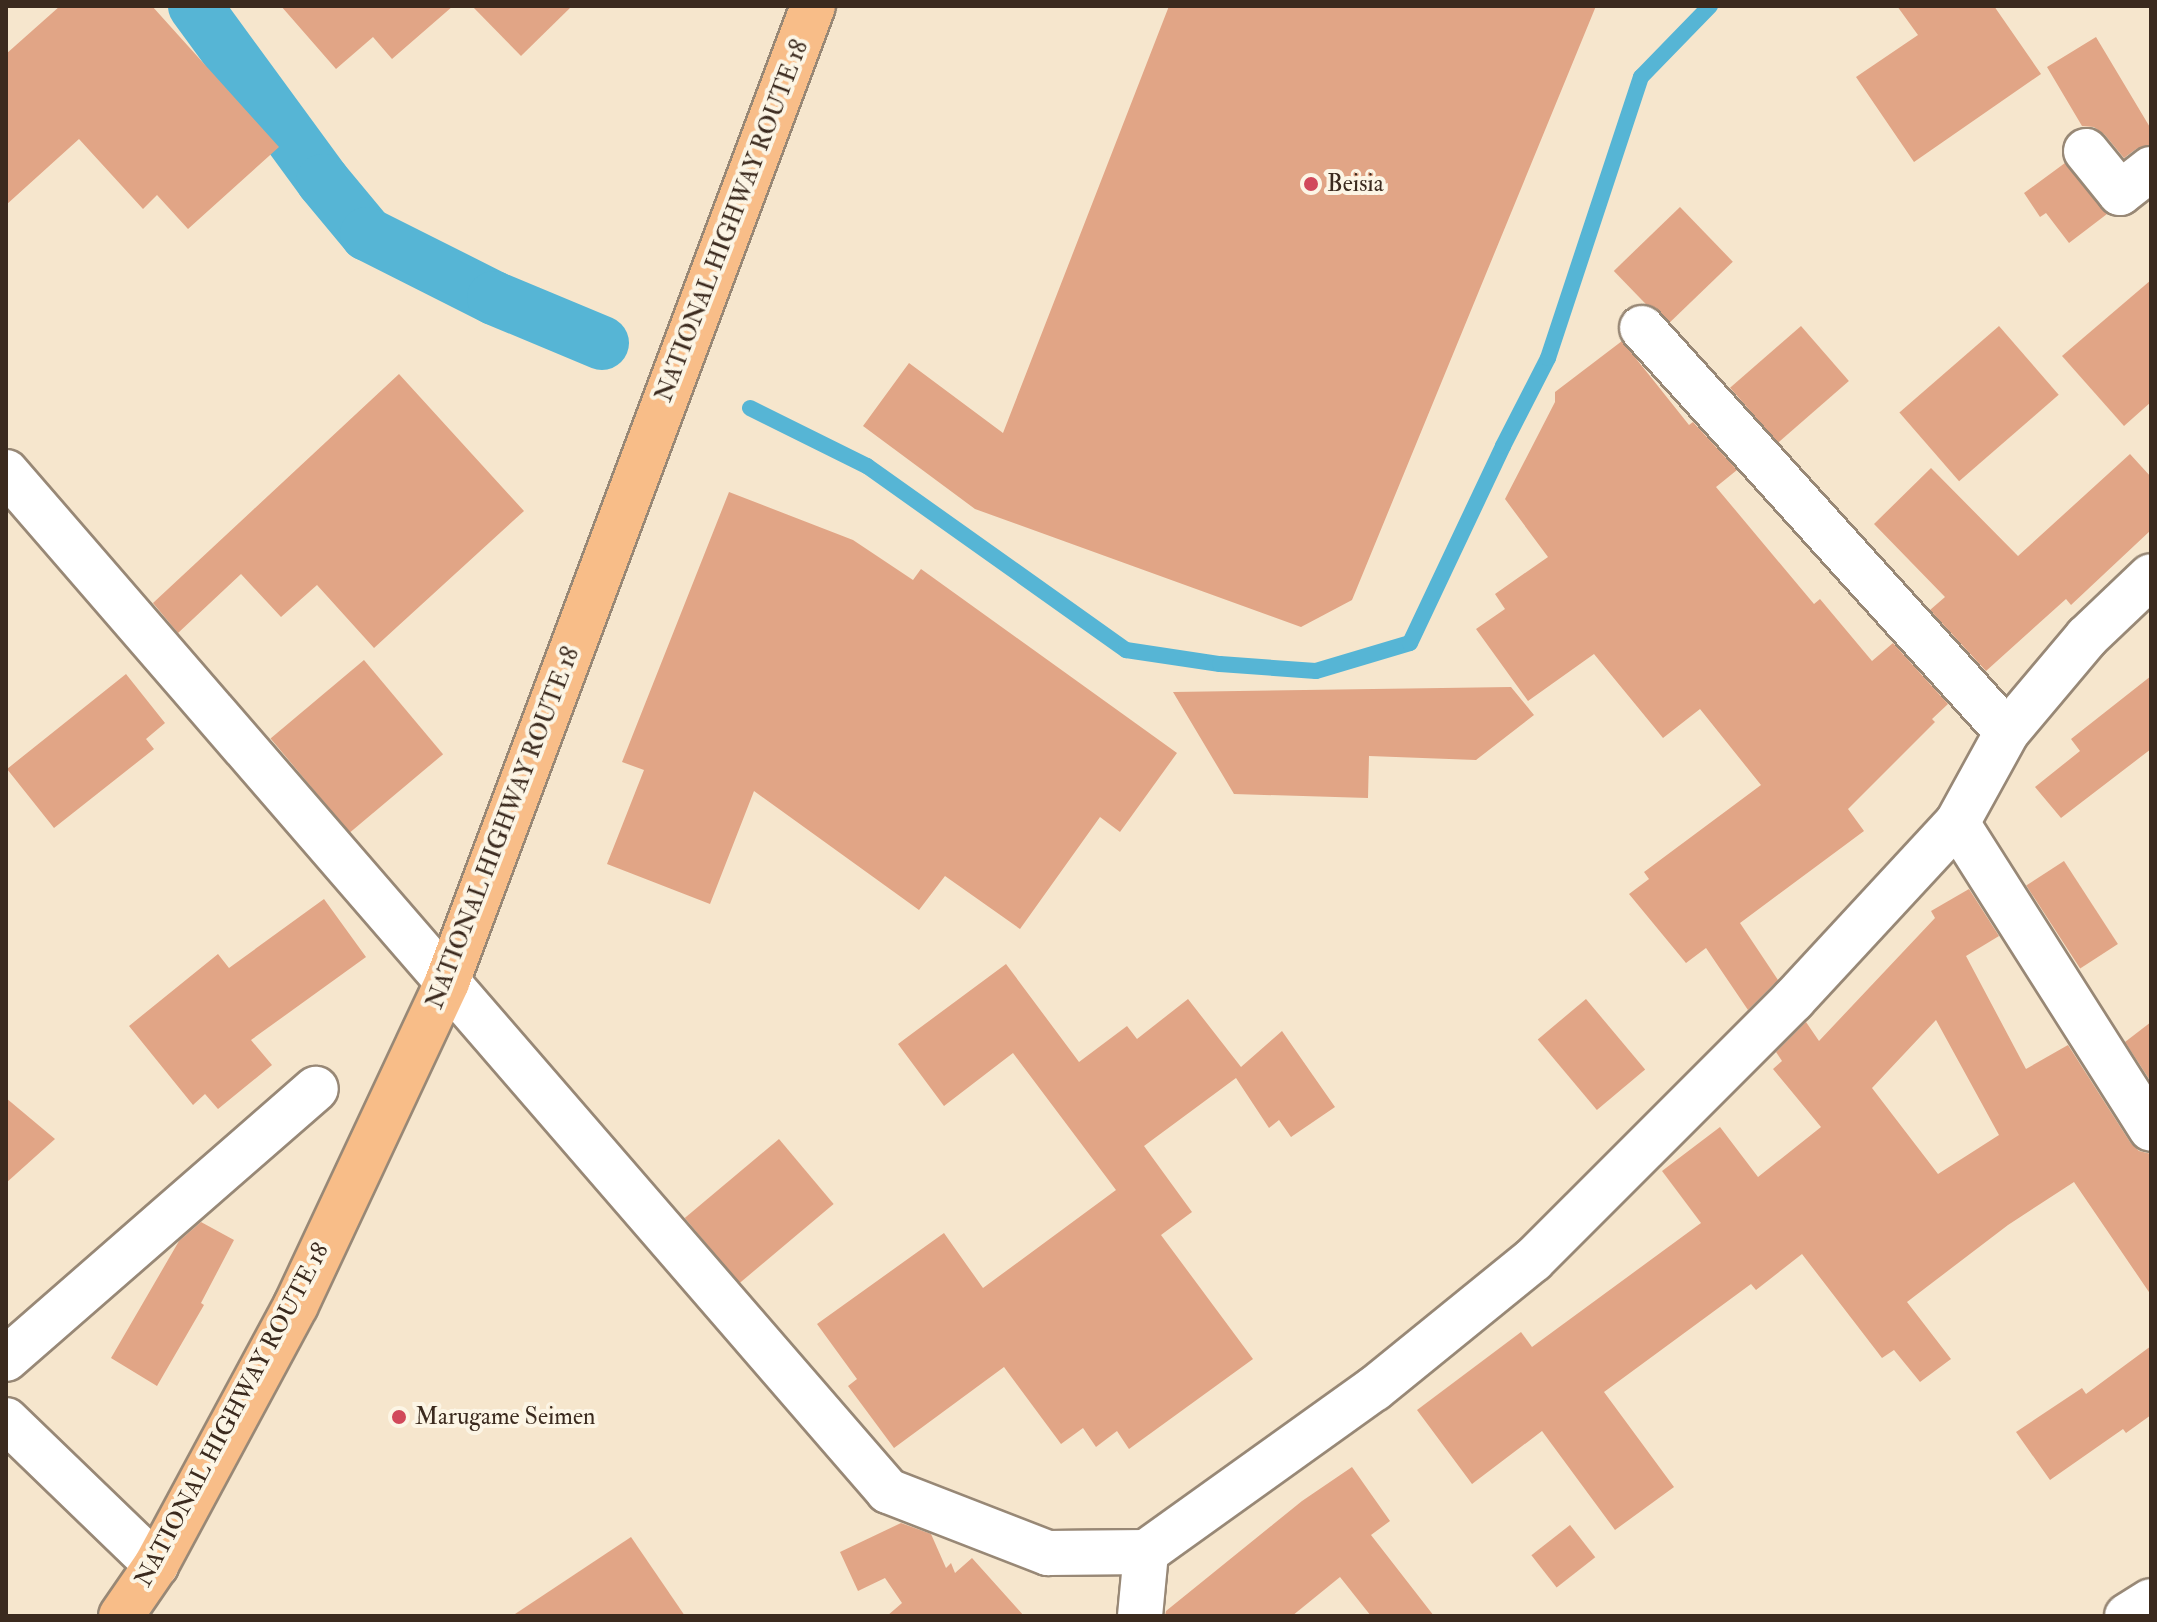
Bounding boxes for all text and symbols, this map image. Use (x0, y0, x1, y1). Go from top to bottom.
street label: NATIONAL HIGHWAY ROUTE 18 (650, 36, 814, 406)
place label: Beisia (1327, 170, 1384, 198)
marker: Beisia (1302, 175, 1320, 193)
street label: NATIONAL HIGHWAY ROUTE 18 (421, 643, 585, 1013)
street label: NATIONAL HIGHWAY ROUTE 18 (129, 1238, 335, 1592)
place label: Marugame Seimen (415, 1403, 595, 1431)
marker: Marugame Seimen (390, 1408, 408, 1426)

